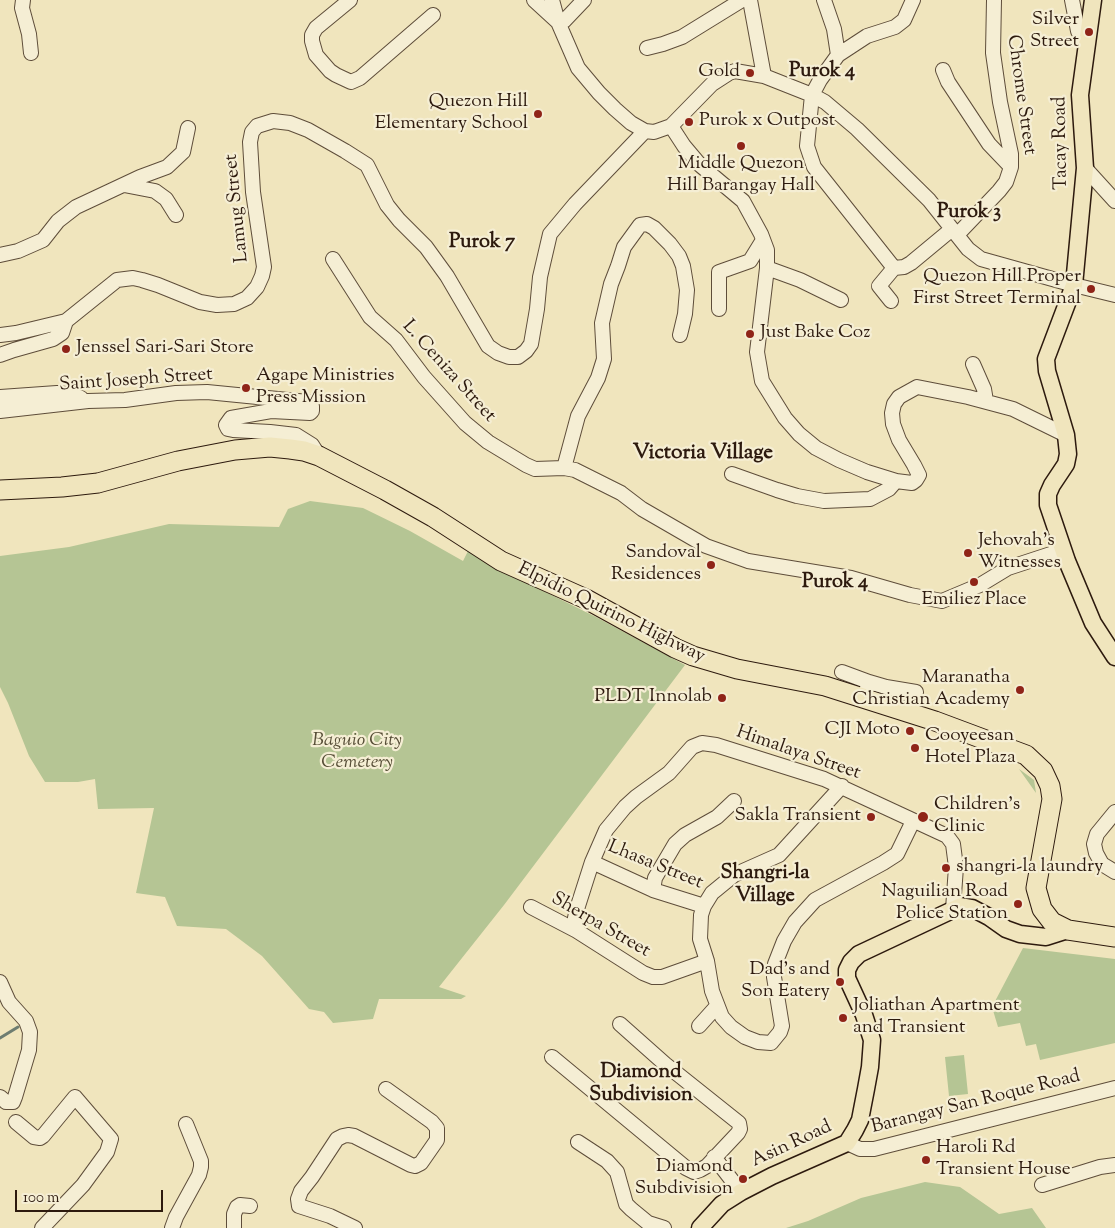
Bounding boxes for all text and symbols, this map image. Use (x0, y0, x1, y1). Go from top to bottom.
place label: Silver Street (1030, 10, 1079, 54)
marker: Silver Street (1083, 26, 1095, 38)
street label: Chrome Street (1000, 33, 1040, 157)
district label: Purok 4 (789, 61, 855, 85)
place label: Gold (698, 62, 740, 84)
marker: Gold (744, 67, 756, 79)
place label: Quezon Hill Elementary School (375, 92, 528, 136)
street label: Tacay Road (1050, 96, 1074, 190)
marker: Quezon Hill Elementary School (532, 108, 544, 120)
place label: Purok x Outpost (699, 111, 835, 133)
marker: Purok x Outpost (683, 116, 695, 128)
marker: Middle Quezon Hill Barangay Hall (735, 140, 747, 152)
street label: Lamug Street (221, 153, 255, 263)
place label: Middle Quezon Hill Barangay Hall (667, 154, 815, 198)
district label: Purok 3 (937, 202, 1001, 226)
district label: Purok 7 (449, 232, 515, 256)
place label: Quezon Hill Proper First Street Terminal (913, 267, 1081, 311)
marker: Quezon Hill Proper First Street Terminal (1085, 283, 1097, 295)
street label: L. Ceniza Street (396, 316, 500, 428)
place label: Just Bake Coz (760, 323, 870, 345)
marker: Just Bake Coz (744, 328, 756, 340)
place label: Jenssel Sari-Sari Store (76, 338, 254, 360)
marker: Jenssel Sari-Sari Store (60, 343, 72, 355)
street label: Saint Joseph Street (58, 364, 214, 398)
place label: Agape Ministries Press Mission (256, 366, 395, 410)
marker: Agape Ministries Press Mission (240, 382, 252, 394)
district label: Victoria Village (633, 441, 773, 467)
place label: Jehovah's Witnesses (978, 531, 1061, 575)
place label: Sandoval Residences (611, 543, 701, 587)
marker: Jehovah's Witnesses (962, 547, 974, 559)
street label: Elpidio Quirino Highway (514, 559, 708, 669)
marker: Sandoval Residences (705, 559, 717, 571)
district label: Purok 4 (802, 572, 868, 596)
marker: Emiliez Place (968, 576, 980, 588)
place label: Emiliez Place (921, 590, 1027, 612)
place label: Maranatha Christian Academy (852, 668, 1010, 712)
marker: Maranatha Christian Academy (1014, 684, 1026, 696)
place label: PLDT Innolab (594, 687, 712, 709)
marker: PLDT Innolab (716, 692, 728, 704)
place label: CJI Moto (825, 720, 900, 742)
street label: Himalaya Street (733, 722, 863, 786)
marker: CJI Moto (904, 725, 916, 737)
place label: Cooyeesan Hotel Plaza (925, 726, 1016, 770)
park label: Baguio City Cemetery (312, 731, 402, 775)
marker: Cooyeesan Hotel Plaza (909, 742, 921, 754)
place label: Children's Clinic (934, 795, 1020, 839)
place label: Sakla Transient (734, 806, 861, 828)
marker: Children's Clinic (916, 810, 930, 824)
marker: Sakla Transient (865, 811, 877, 823)
street label: Lhasa Street (604, 837, 706, 895)
place label: shangri-la laundry (956, 857, 1103, 879)
marker: shangri-la laundry (940, 862, 952, 874)
district label: Shangri-la Village (721, 863, 809, 910)
place label: Naguilian Road Police Station (881, 882, 1008, 926)
street label: Sherpa Street (546, 888, 654, 964)
marker: Naguilian Road Police Station (1012, 898, 1024, 910)
place label: Dad's and Son Eatery (741, 960, 830, 1004)
marker: Dad's and Son Eatery (834, 976, 846, 988)
place label: Joliathan Apartment and Transient (853, 996, 1020, 1040)
marker: Joliathan Apartment and Transient (837, 1012, 849, 1024)
district label: Diamond Subdivision (589, 1062, 693, 1109)
street label: Barangay San Roque Road (869, 1066, 1083, 1140)
street label: Asin Road (748, 1116, 836, 1174)
place label: Haroli Rd Transient House (936, 1138, 1071, 1182)
marker: Haroli Rd Transient House (920, 1154, 932, 1166)
place label: Diamond Subdivision (635, 1157, 733, 1201)
marker: Diamond Subdivision (737, 1173, 749, 1185)
scale bar (18, 1180, 165, 1212)
text: 100 m (23, 1188, 59, 1209)

